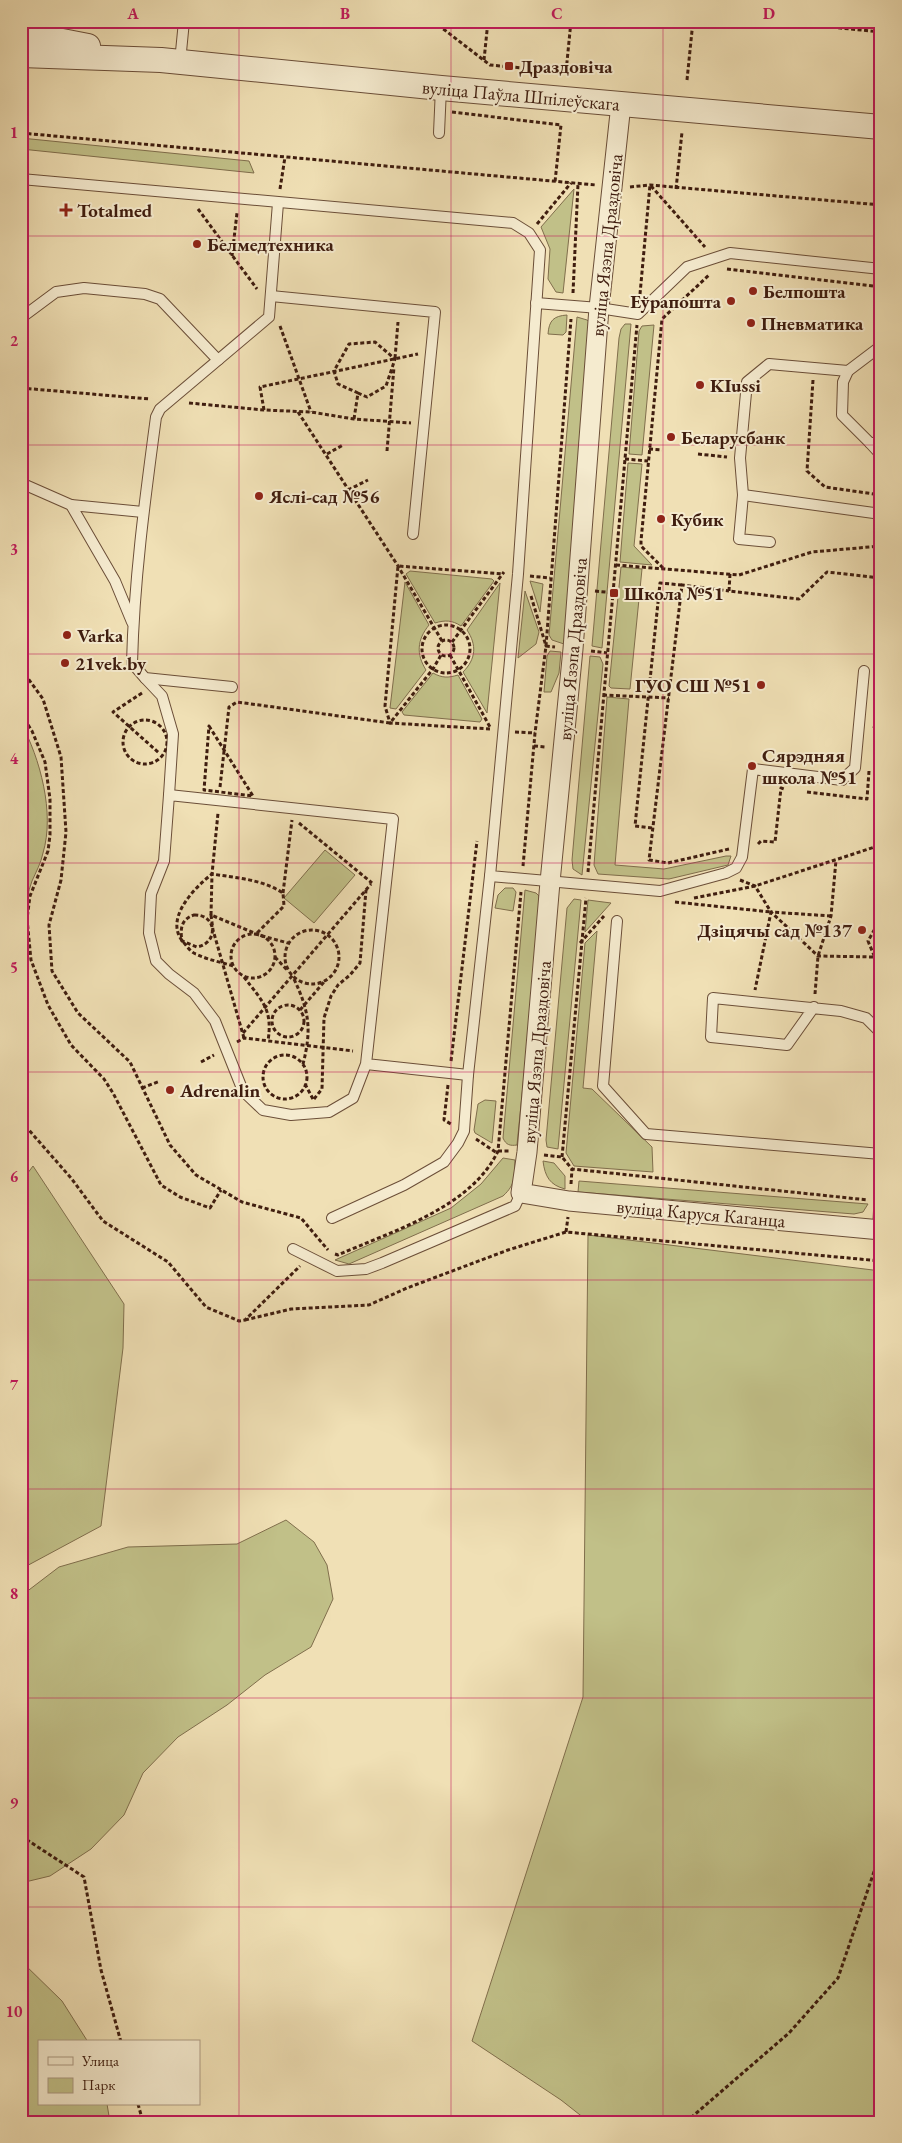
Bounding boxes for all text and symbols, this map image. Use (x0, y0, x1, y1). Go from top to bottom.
text: A (126, 3, 139, 24)
text: B (340, 3, 350, 24)
text: C (551, 3, 563, 24)
text: D (763, 3, 775, 24)
place label: Драздовіча (519, 54, 613, 79)
marker: Драздовіча (503, 60, 515, 72)
street label: вуліца Паўла Шпілеўскага (421, 74, 621, 117)
text: 1 (10, 122, 18, 143)
street label: вуліца Язэпа Драздовіча (584, 152, 629, 338)
place label: Totalmed (77, 198, 153, 223)
marker: Totalmed (59, 203, 73, 217)
place label: Белмедтехника (207, 232, 334, 257)
marker: Белмедтехника (191, 238, 203, 250)
place label: Белпошта (763, 279, 846, 304)
marker: Белпошта (747, 285, 759, 297)
place label: Еўрапошта (630, 289, 722, 314)
marker: Еўрапошта (725, 295, 737, 307)
place label: Пневматика (761, 311, 864, 336)
marker: Пневматика (745, 317, 757, 329)
text: 2 (10, 330, 19, 351)
place label: KIussi (710, 373, 761, 398)
marker: KIussi (694, 379, 706, 391)
place label: Беларусбанк (681, 425, 786, 450)
marker: Беларусбанк (665, 431, 677, 443)
place label: Яслі-сад №56 (268, 484, 380, 509)
marker: Яслі-сад №56 (253, 490, 265, 502)
place label: Кубик (671, 507, 724, 532)
marker: Кубик (655, 513, 667, 525)
text: 3 (10, 539, 18, 560)
street label: вуліца Язэпа Драздовіча (552, 556, 593, 741)
place label: Школа №51 (624, 581, 724, 606)
marker: Школа №51 (608, 587, 620, 599)
place label: Varka (77, 623, 124, 648)
marker: Varka (61, 629, 73, 641)
place label: 21vek.by (75, 651, 147, 676)
marker: 21vek.by (59, 657, 71, 669)
place label: ГУО СШ №51 (635, 673, 751, 698)
marker: ГУО СШ №51 (755, 679, 767, 691)
place label: Сярэдняя школа №51 (762, 743, 857, 790)
text: 4 (10, 748, 19, 769)
marker: Сярэдняя школа №51 (746, 760, 758, 772)
place label: Дзіцячы сад №137 (697, 918, 853, 943)
marker: Дзіцячы сад №137 (856, 924, 868, 936)
text: 5 (10, 957, 18, 978)
street label: вуліца Язэпа Драздовіча (516, 959, 557, 1144)
place label: Adrenalin (179, 1078, 261, 1103)
marker: Adrenalin (164, 1084, 176, 1096)
text: 6 (10, 1166, 19, 1187)
street label: вуліца Каруся Каганца (615, 1194, 787, 1233)
text: 7 (10, 1374, 19, 1395)
text: 8 (10, 1583, 18, 1604)
text: 9 (10, 1792, 19, 1813)
text: 10 (6, 2001, 23, 2022)
legend (38, 2040, 200, 2106)
text: Улица (81, 2051, 119, 2070)
text: Парк (82, 2075, 115, 2094)

